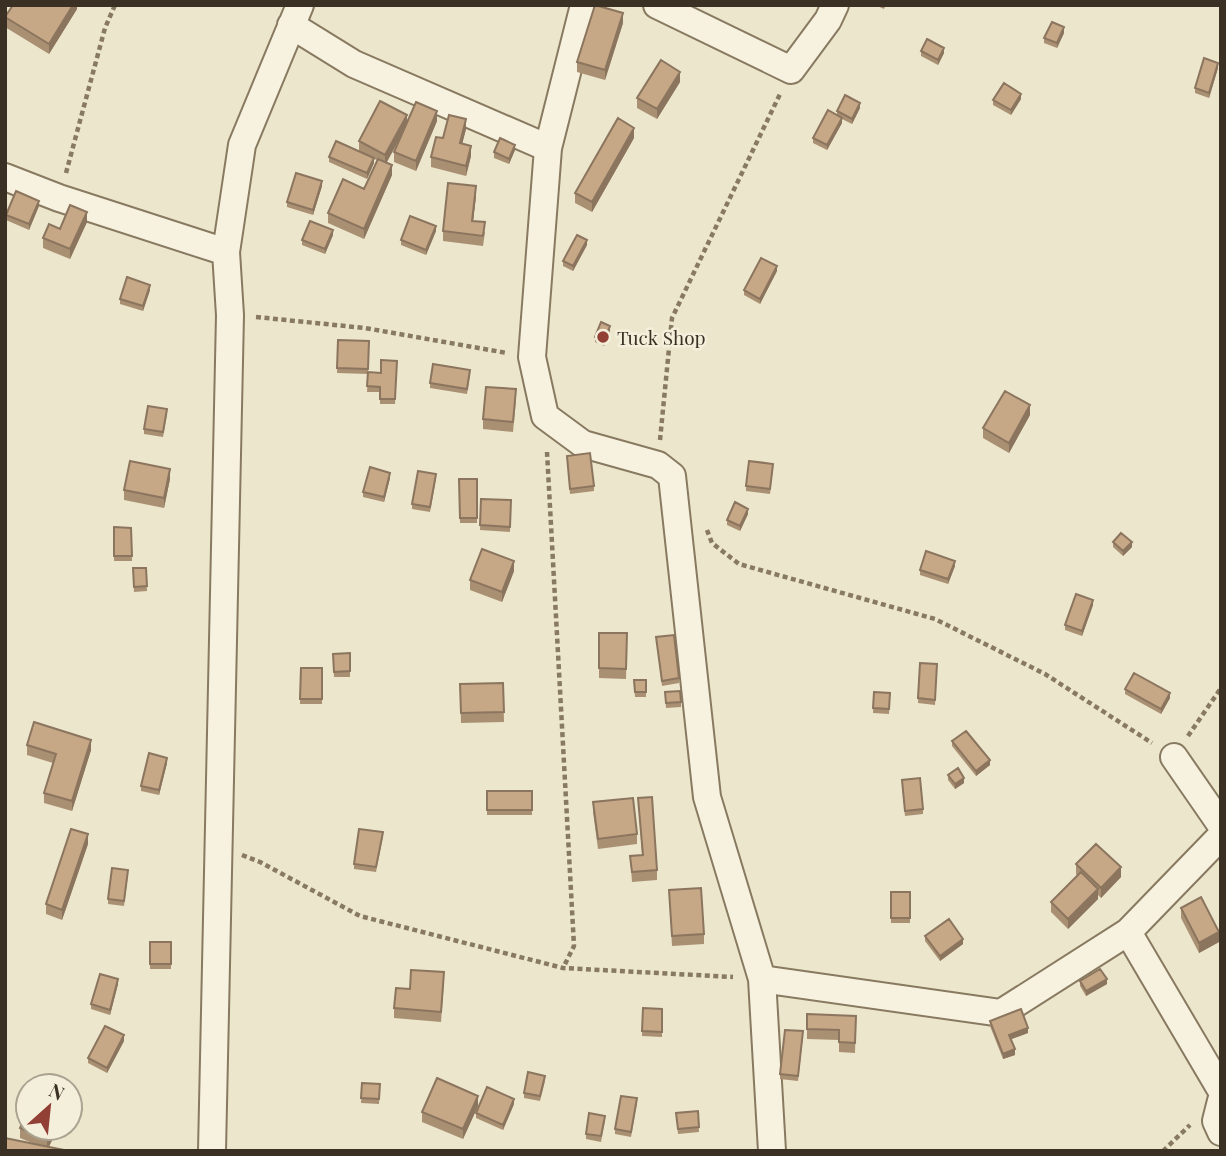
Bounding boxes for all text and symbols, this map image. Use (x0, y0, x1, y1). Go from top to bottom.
place label: Tuck Shop (617, 324, 706, 350)
marker: Tuck Shop (595, 329, 611, 345)
north arrow (14, 1072, 84, 1142)
text: N (45, 1076, 69, 1106)

